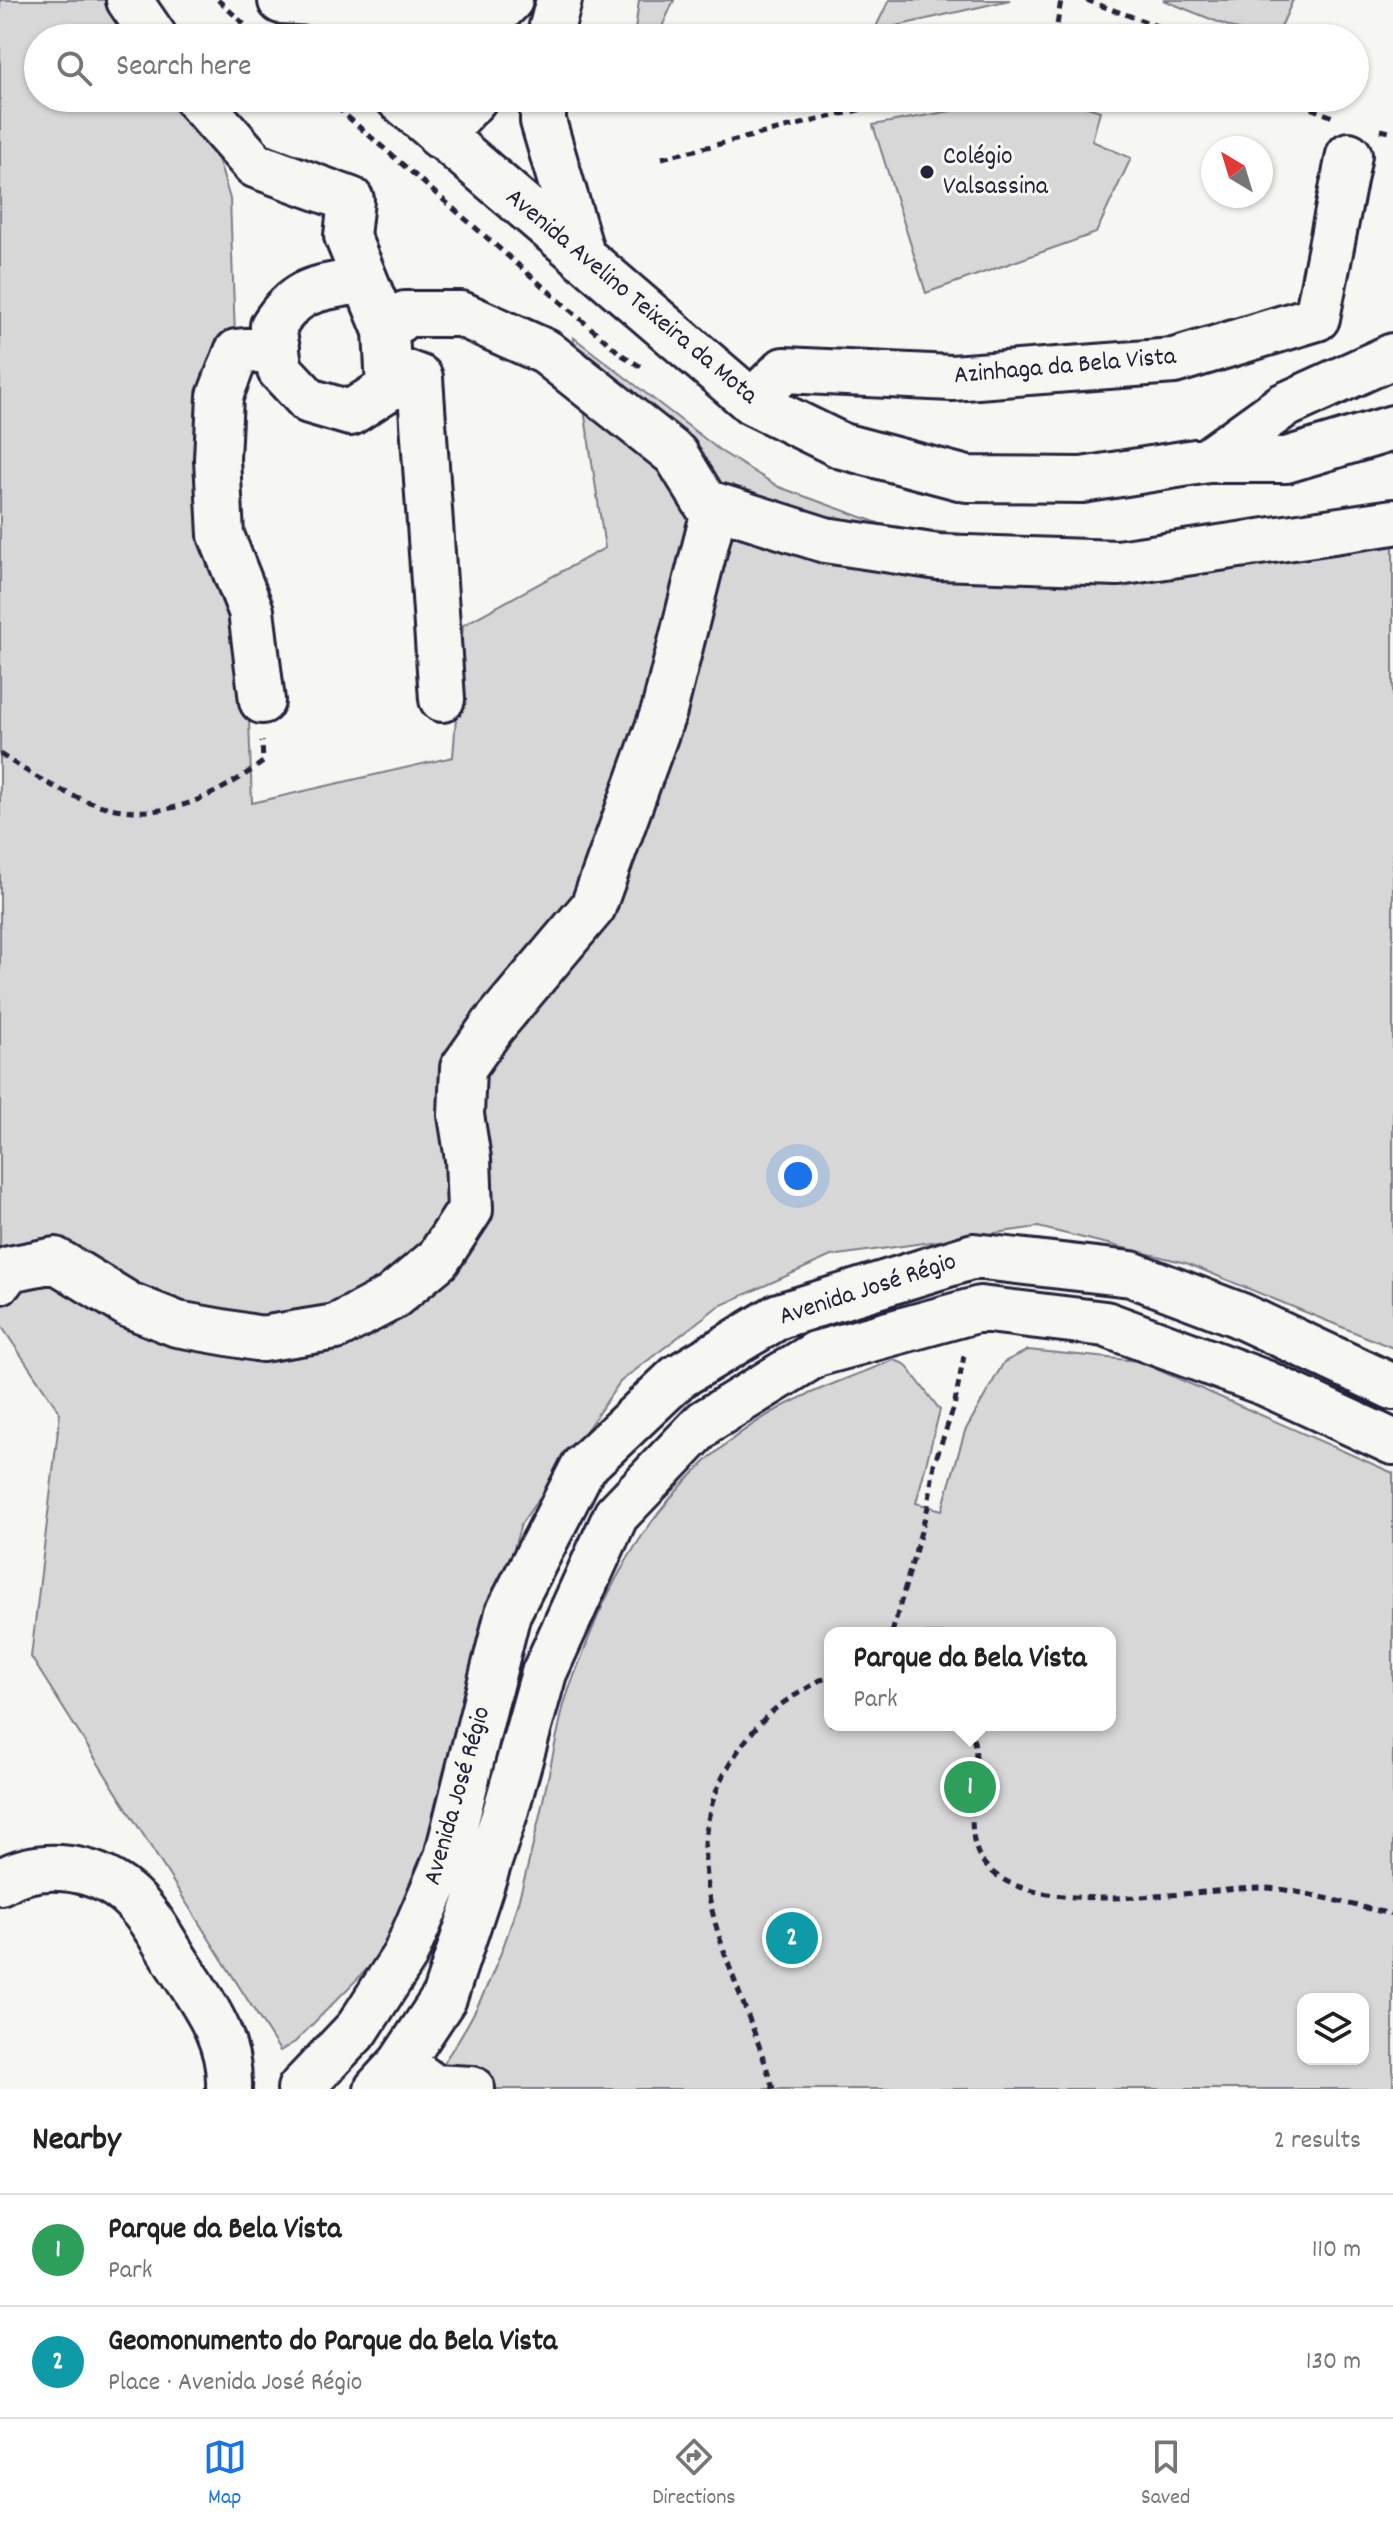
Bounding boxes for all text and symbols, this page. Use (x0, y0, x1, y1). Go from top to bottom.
search box (24, 24, 1369, 112)
icon: search (52, 46, 96, 90)
text: Search here (116, 47, 252, 90)
north arrow (1201, 136, 1273, 208)
place label: Colégio Valsassina (943, 139, 1049, 206)
marker: Colégio Valsassina (918, 163, 936, 181)
street label: Avenida Avelino Teixeira da Mota (497, 180, 766, 414)
street label: Azinhaga da Bela Vista (952, 339, 1178, 395)
your location (778, 1156, 818, 1196)
street label: Avenida José Régio (775, 1244, 961, 1336)
popup (824, 1627, 1116, 1731)
text: Parque da Bela Vista (853, 1639, 1087, 1682)
text: Park (853, 1682, 898, 1719)
street label: Avenida José Régio (415, 1702, 501, 1890)
pin: 1 (944, 1757, 996, 1817)
pin: 2 (766, 1908, 818, 1968)
map controls (1297, 1993, 1369, 2065)
button: layers (1297, 1993, 1369, 2065)
text: Nearby (32, 2117, 121, 2166)
text: 2 results (1274, 2123, 1361, 2160)
text: Parque da Bela Vista (108, 2210, 341, 2253)
text: 1 (55, 2232, 61, 2269)
text: 110 m (1312, 2232, 1361, 2269)
text: Park (108, 2253, 152, 2290)
text: Geomonumento do Parque da Bela Vista (108, 2322, 557, 2365)
text: 2 (52, 2344, 64, 2381)
text: 130 m (1306, 2344, 1361, 2381)
text: Place · Avenida José Régio (108, 2365, 362, 2402)
tab: Map (203, 2435, 247, 2514)
tab: Directions (652, 2435, 736, 2514)
tab: Saved (1141, 2435, 1190, 2514)

